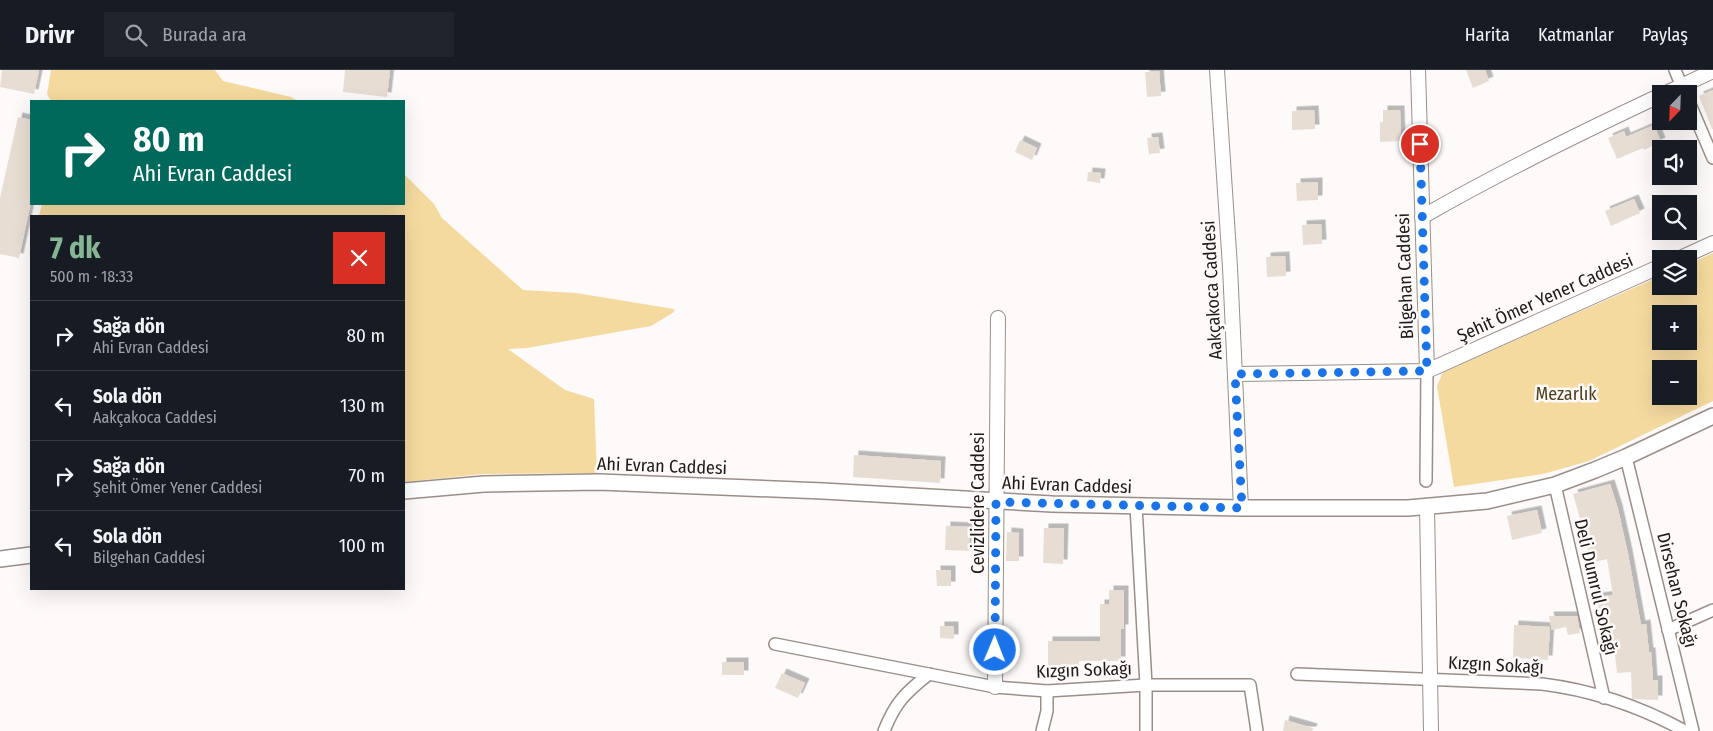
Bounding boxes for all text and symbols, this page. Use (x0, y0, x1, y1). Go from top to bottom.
search box (104, 12, 454, 57)
text: Drivr (25, 21, 74, 49)
icon: search (122, 21, 150, 49)
text: Burada ara (162, 23, 247, 46)
text: Harita (1465, 24, 1510, 46)
text: Katmanlar (1538, 24, 1614, 46)
text: Paylaş (1642, 24, 1688, 46)
north arrow (1652, 85, 1698, 130)
map controls (1652, 85, 1697, 405)
text: 80 m (133, 118, 205, 160)
icon: right (50, 120, 115, 185)
pin (1399, 123, 1441, 165)
icon: arrive (1406, 130, 1434, 158)
button: sound (1652, 140, 1697, 185)
text: Ahi Evran Caddesi (133, 160, 292, 187)
button: search (1652, 195, 1697, 240)
street label: Bilgehan Caddesi (1392, 212, 1418, 340)
street label: Aakçakoca Caddesi (1197, 220, 1227, 360)
text: 7 dk (50, 230, 101, 266)
button: close (333, 232, 385, 284)
street label: Şehit Ömer Yener Caddesi (1454, 249, 1636, 347)
button: layers (1652, 250, 1697, 295)
text: 500 m · 18:33 (50, 267, 133, 286)
button: + (1652, 305, 1697, 350)
text: Sağa dön (93, 315, 165, 338)
icon: right (50, 322, 78, 350)
text: 80 m (347, 324, 385, 347)
text: Ahi Evran Caddesi (93, 338, 209, 357)
button: − (1652, 360, 1697, 405)
park label: Mezarlık (1535, 383, 1597, 405)
text: Sola dön (93, 385, 162, 408)
icon: left (50, 392, 78, 420)
text: 130 m (340, 394, 385, 417)
text: Aakçakoca Caddesi (93, 408, 217, 427)
street label: Cevizlidere Caddesi (967, 432, 989, 574)
street label: Ahi Evran Caddesi (597, 453, 727, 479)
text: Sağa dön (93, 455, 165, 478)
icon: right (50, 462, 78, 490)
text: 70 m (349, 464, 385, 487)
street label: Ahi Evran Caddesi (1002, 472, 1132, 498)
text: Şehit Ömer Yener Caddesi (93, 478, 262, 497)
street label: Deli Dumrul Sokağı (1570, 517, 1622, 657)
text: Sola dön (93, 525, 162, 548)
street label: Dirsehan Sokağı (1652, 530, 1702, 650)
icon: left (50, 532, 78, 560)
text: 100 m (339, 534, 385, 557)
text: Bilgehan Caddesi (93, 548, 205, 567)
position arrow (968, 623, 1020, 675)
street label: Kızgın Sokağı (1448, 652, 1544, 678)
street label: Kızgın Sokağı (1036, 657, 1132, 683)

